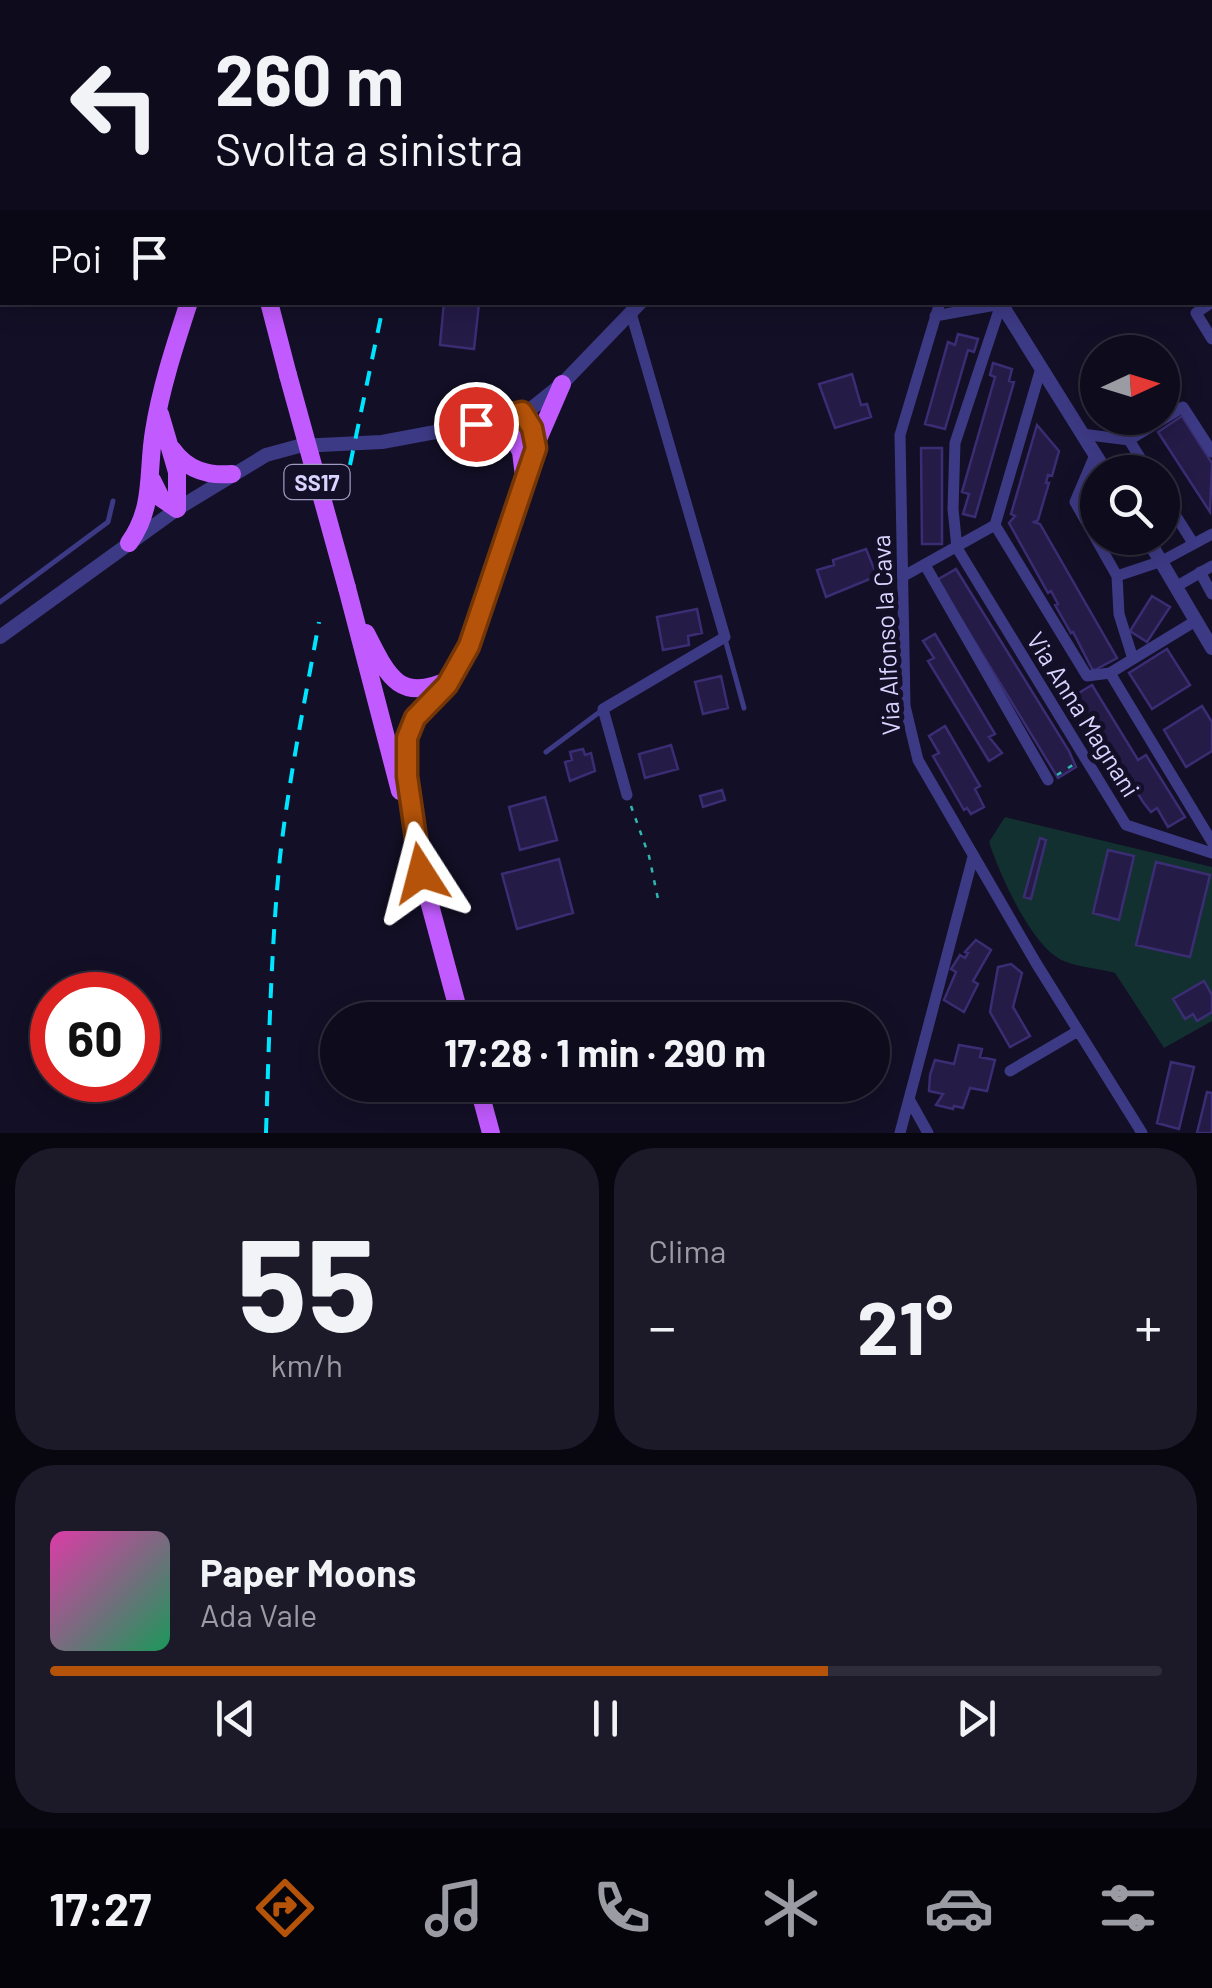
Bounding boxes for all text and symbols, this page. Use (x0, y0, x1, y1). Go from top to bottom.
text: 260 m (215, 36, 404, 120)
icon: left (50, 40, 180, 170)
text: Svolta a sinistra (215, 121, 523, 175)
icon: arrive (122, 230, 177, 285)
text: Poi (50, 235, 102, 281)
north arrow (1080, 335, 1180, 435)
map controls (1080, 335, 1180, 555)
pin (434, 382, 519, 467)
icon: arrive (449, 397, 504, 452)
button: search (1080, 455, 1180, 555)
road number: SS17 (284, 465, 350, 499)
street label: Via Alfonso la Cava (865, 534, 905, 736)
street label: Via Anna Magnani (1021, 626, 1147, 802)
position arrow (369, 821, 473, 925)
speed limit sign: 60 (30, 972, 160, 1102)
text: 17:28 · 1 min · 290 m (444, 1029, 766, 1075)
text: 55 (237, 1202, 377, 1358)
text: Clima (649, 1231, 726, 1269)
text: 21° (857, 1280, 953, 1370)
text: − (649, 1292, 676, 1358)
text: + (1134, 1292, 1162, 1358)
text: km/h (271, 1345, 343, 1383)
text: Paper Moons (200, 1549, 416, 1595)
text: Ada Vale (200, 1595, 317, 1633)
icon: previous (208, 1691, 263, 1746)
icon: pause (578, 1691, 633, 1746)
icon: next (949, 1691, 1004, 1746)
icon: directions (250, 1873, 320, 1943)
icon: music (419, 1873, 489, 1943)
icon: phone (587, 1873, 657, 1943)
icon: climate (756, 1873, 826, 1943)
icon: car (924, 1873, 994, 1943)
icon: filters (1093, 1873, 1163, 1943)
text: 17:27 (49, 1881, 151, 1935)

